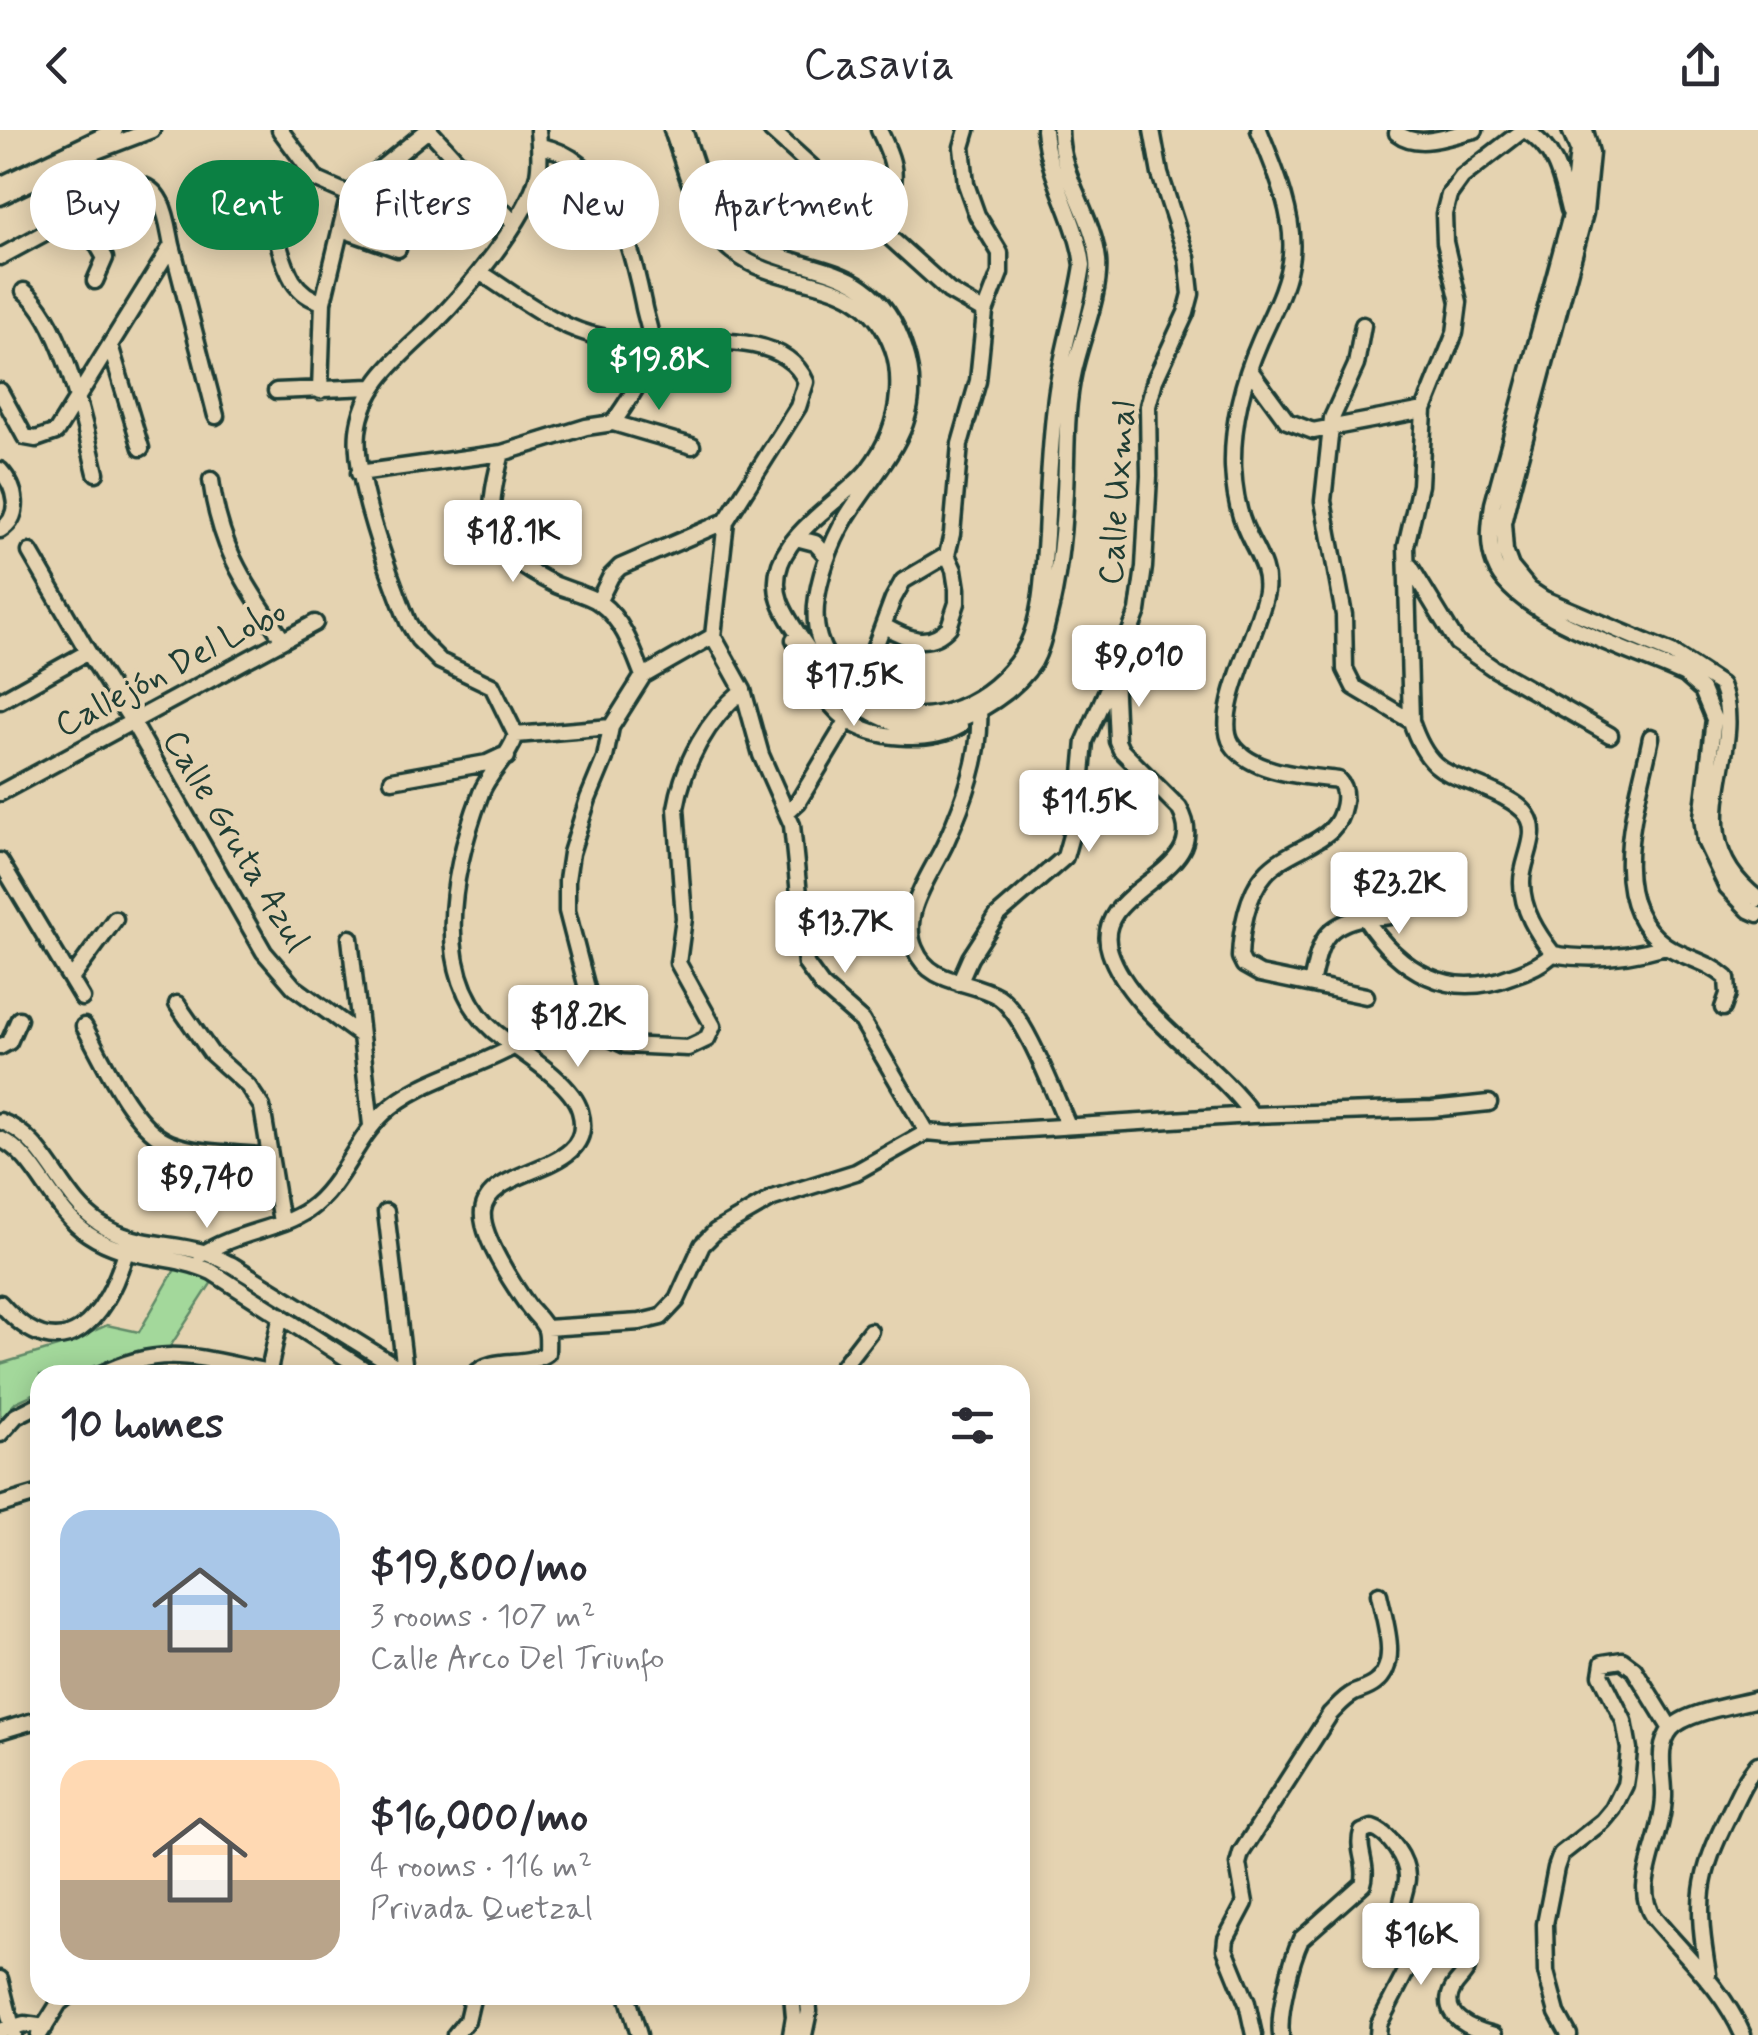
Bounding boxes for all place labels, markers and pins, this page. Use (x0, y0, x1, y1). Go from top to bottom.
pin: $19.8K (578, 328, 740, 413)
pin: $18.1K (432, 500, 594, 585)
pin: $9,010 (1058, 625, 1220, 710)
pin: $17.5K (773, 644, 935, 729)
pin: $11.5K (1008, 770, 1170, 855)
pin: $23.2K (1318, 852, 1480, 937)
pin: $13.7K (764, 891, 926, 976)
pin: $18.2K (497, 985, 659, 1070)
pin: $9,740 (126, 1146, 288, 1231)
pin: $16K (1362, 1903, 1480, 1988)

